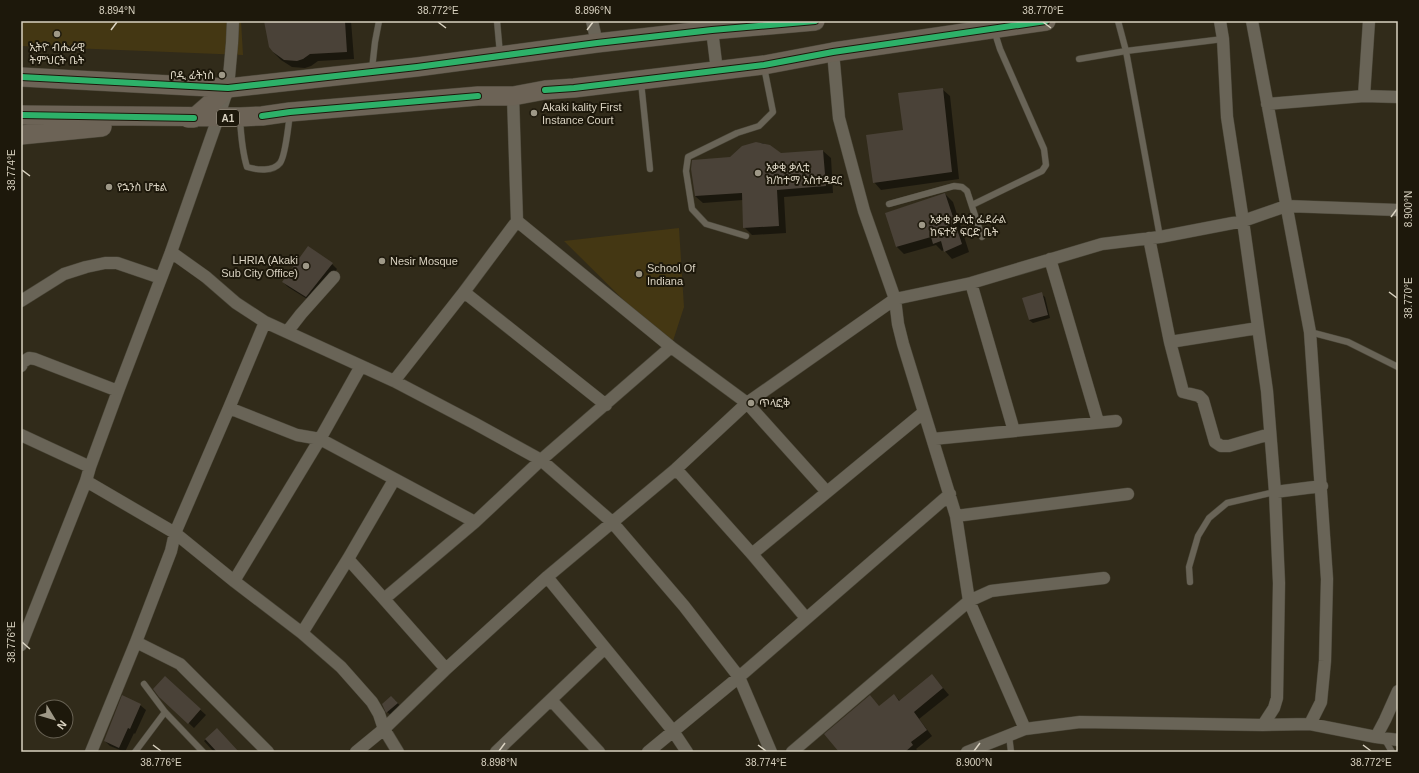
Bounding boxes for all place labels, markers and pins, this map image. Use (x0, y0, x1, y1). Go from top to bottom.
marker: ኢትዮ ብሔራዊ ትምህርት ቤት (52, 29, 62, 39)
place label: ኢትዮ ብሔራዊ ትምህርት ቤት (29, 41, 85, 66)
place label: ቦዲ ፊትነስ (170, 69, 214, 81)
marker: ቦዲ ፊትነስ (217, 70, 227, 80)
place label: Akaki kality First Instance Court (542, 101, 621, 126)
marker: Akaki kality First Instance Court (529, 108, 539, 118)
place label: አቃቂ ቃሊቲ ክ/ከተማ አስተዳደር (766, 161, 843, 186)
marker: አቃቂ ቃሊቲ ክ/ከተማ አስተዳደር (753, 168, 763, 178)
place label: የኋንስ ሆቴል (117, 181, 168, 193)
marker: የኋንስ ሆቴል (104, 182, 114, 192)
place label: አቃቂ ቃሊቲ ፌደራል ከፍተኛ ፍርድ ቤት (930, 213, 1007, 238)
marker: አቃቂ ቃሊቲ ፌደራል ከፍተኛ ፍርድ ቤት (917, 220, 927, 230)
place label: LHRIA (Akaki Sub City Office) (221, 254, 298, 279)
place label: Nesir Mosque (390, 255, 458, 267)
marker: Nesir Mosque (377, 256, 387, 266)
marker: LHRIA (Akaki Sub City Office) (301, 261, 311, 271)
place label: School Of Indiana (647, 262, 696, 287)
marker: School Of Indiana (634, 269, 644, 279)
place label: ጥላፎቅ (759, 397, 790, 409)
marker: ጥላፎቅ (746, 398, 756, 408)

